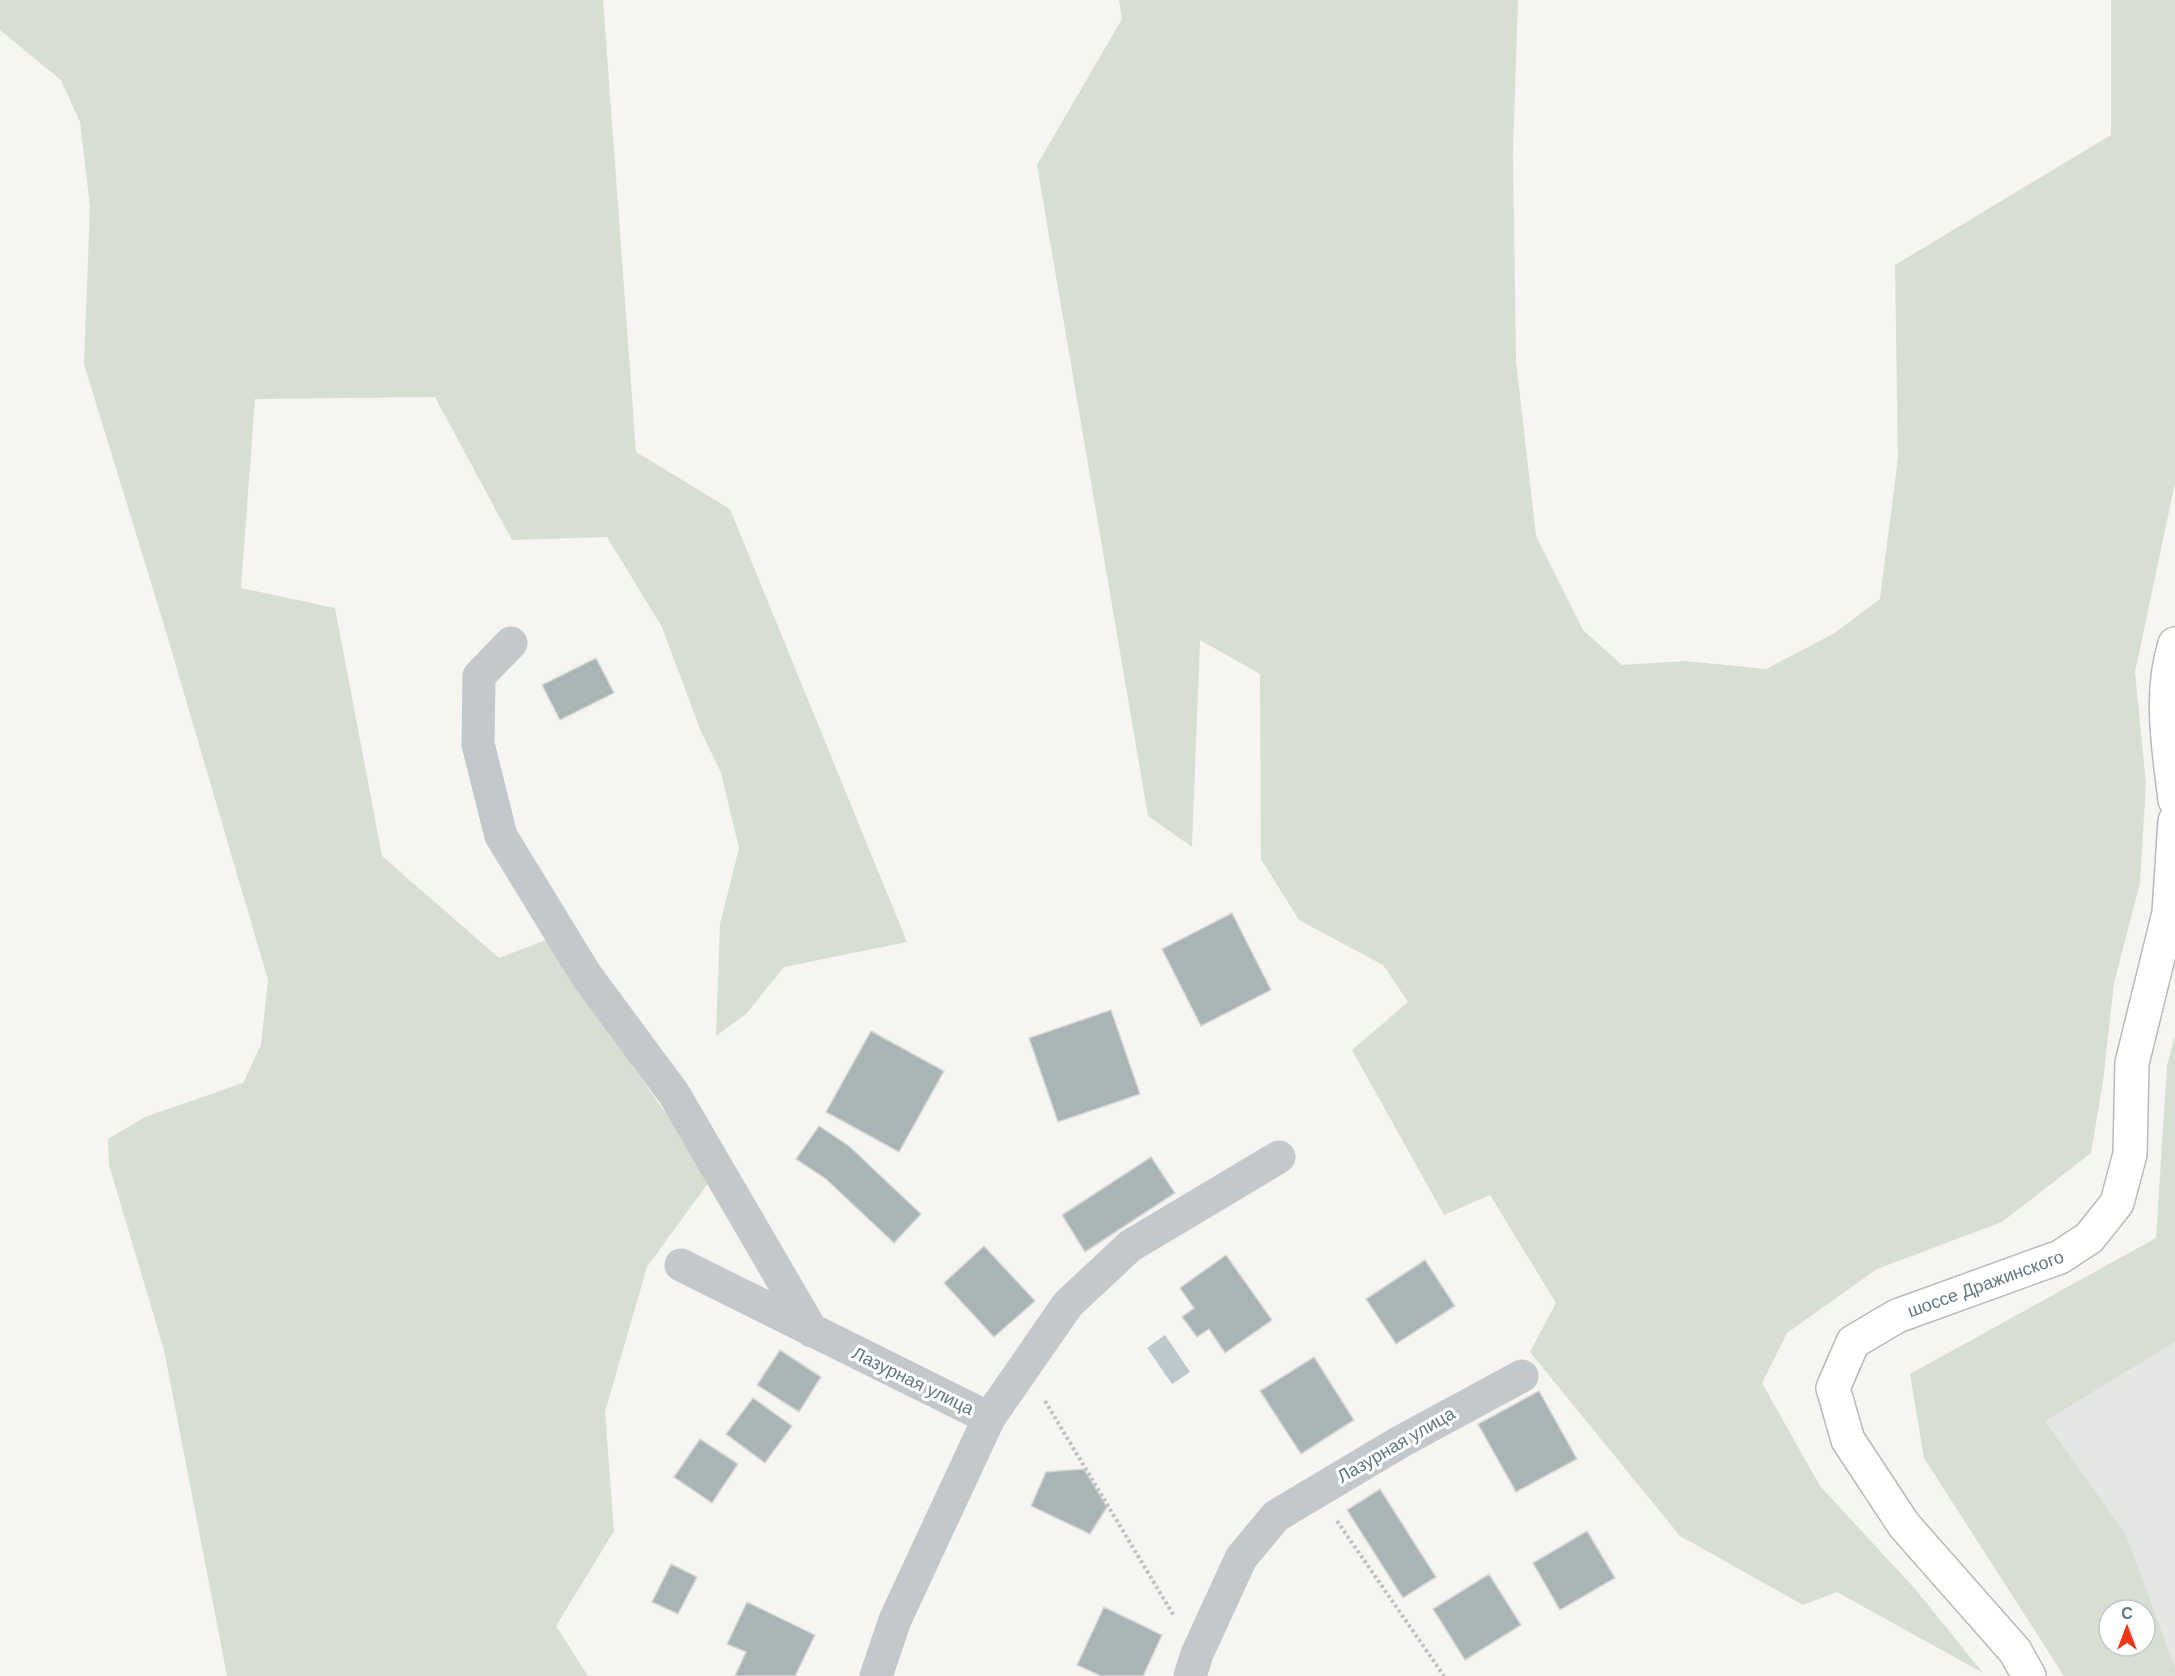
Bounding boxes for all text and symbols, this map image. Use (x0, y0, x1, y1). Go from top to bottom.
street label: шоссе Дражинского (1904, 1245, 2067, 1323)
street label: Лазурная улица (848, 1341, 979, 1421)
street label: Лазурная улица (1333, 1401, 1460, 1489)
north arrow (2097, 1598, 2157, 1658)
text: С (2121, 1603, 2133, 1624)

